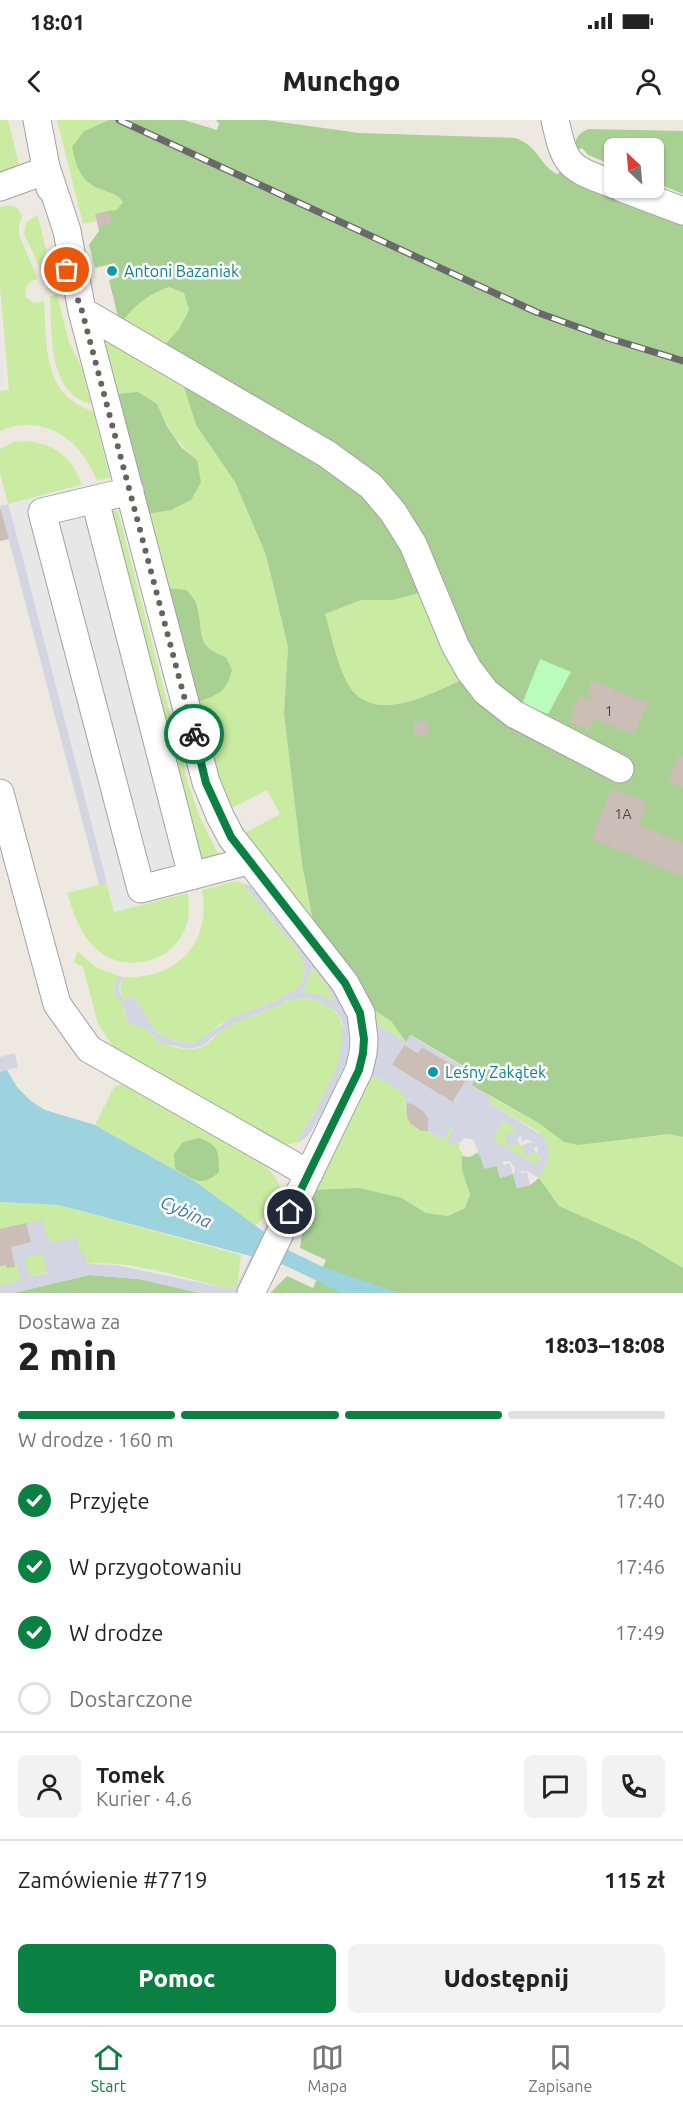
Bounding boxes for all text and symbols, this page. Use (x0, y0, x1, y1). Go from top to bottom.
text: 18:01 (30, 9, 85, 34)
icon: back (18, 65, 51, 98)
icon: person (632, 65, 665, 98)
text: Munchgo (283, 66, 400, 96)
north arrow (604, 138, 664, 198)
map controls (604, 138, 664, 198)
pin (41, 244, 92, 295)
icon: bag (50, 253, 83, 286)
place label: Antoni Bazaniak (124, 262, 239, 280)
marker: Antoni Bazaniak (105, 264, 119, 278)
house number: 1 (605, 703, 613, 719)
courier (164, 704, 224, 764)
icon: bike (178, 718, 211, 751)
house number: 1A (615, 806, 632, 822)
place label: Leśny Zakątek (445, 1063, 546, 1081)
marker: Leśny Zakątek (426, 1065, 440, 1079)
pin (264, 1186, 315, 1237)
water label: Cybina (158, 1191, 215, 1231)
icon: home (273, 1195, 306, 1228)
text: Dostawa za (18, 1310, 120, 1333)
text: 18:03–18:08 (544, 1332, 665, 1357)
text: 2 min (18, 1334, 117, 1377)
text: W drodze · 160 m (18, 1428, 174, 1451)
icon: check (18, 1484, 51, 1517)
text: Przyjęte (69, 1488, 150, 1513)
text: 17:40 (615, 1489, 665, 1512)
icon: check (18, 1550, 51, 1583)
text: W przygotowaniu (69, 1554, 242, 1579)
text: 17:46 (615, 1555, 665, 1578)
icon: check (18, 1616, 51, 1649)
text: W drodze (69, 1620, 163, 1645)
text: 17:49 (615, 1621, 665, 1644)
text: Dostarczone (69, 1686, 193, 1711)
button: person (18, 1755, 81, 1818)
button: chat (524, 1755, 587, 1818)
button: phone (602, 1755, 665, 1818)
text: Tomek (96, 1762, 165, 1787)
text: Kurier · 4.6 (96, 1787, 192, 1810)
text: Zamówienie #7719 (18, 1867, 207, 1892)
text: 115 zł (604, 1867, 665, 1892)
button: Pomoc (18, 1944, 336, 2013)
button: Udostępnij (348, 1944, 665, 2013)
tab: Start (91, 2041, 126, 2095)
tab: Mapa (307, 2041, 347, 2095)
tab: Zapisane (529, 2041, 592, 2095)

